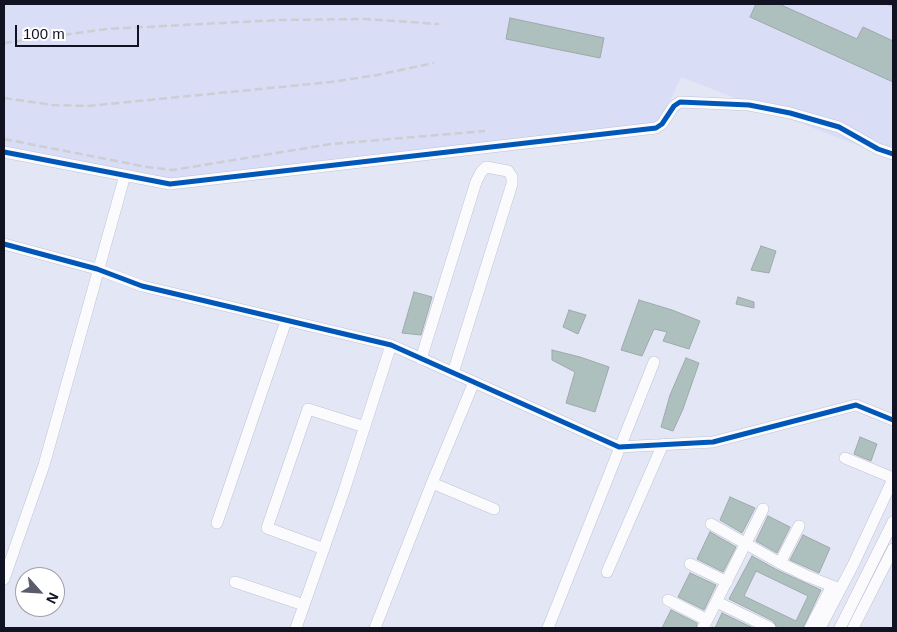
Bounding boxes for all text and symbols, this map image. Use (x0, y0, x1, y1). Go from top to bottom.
scale bar (18, 15, 141, 47)
text: 100 m (23, 25, 65, 42)
north arrow (15, 567, 65, 617)
text: N (43, 590, 62, 606)

